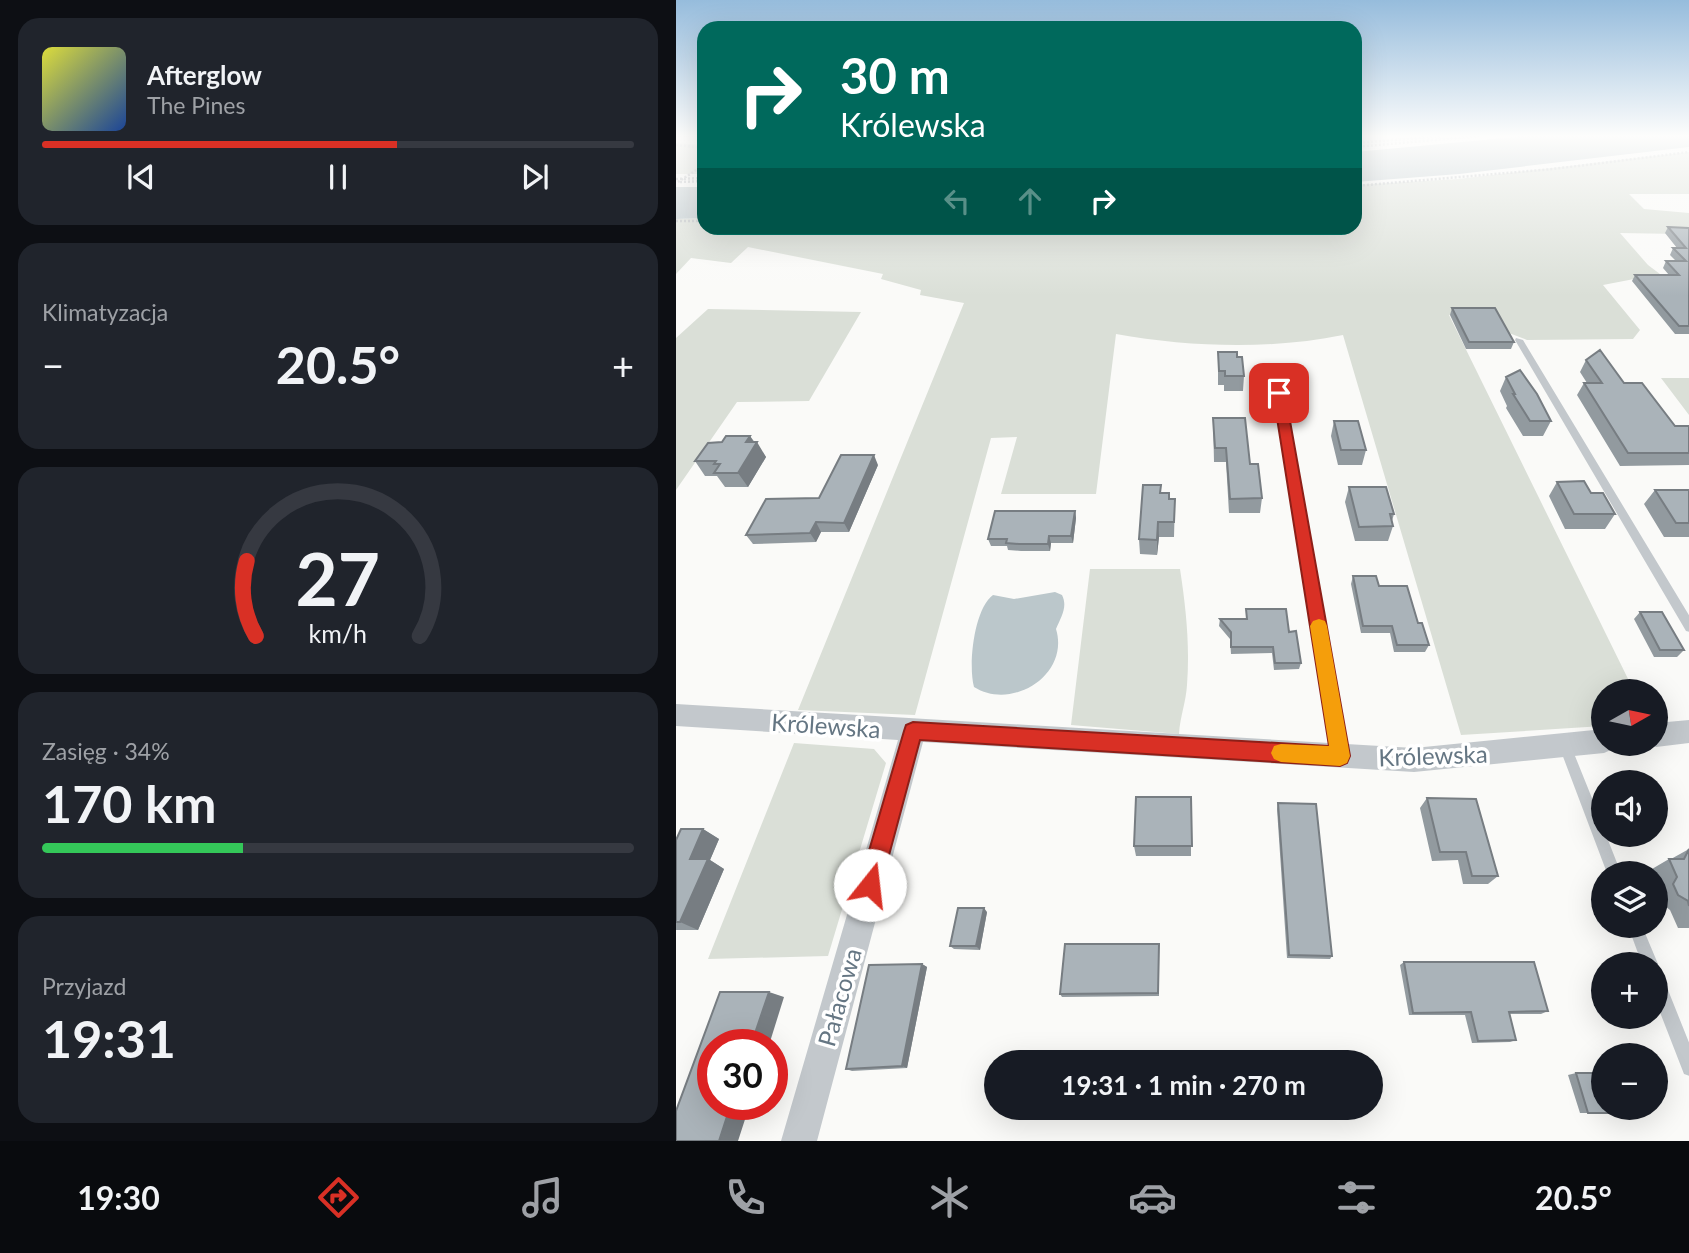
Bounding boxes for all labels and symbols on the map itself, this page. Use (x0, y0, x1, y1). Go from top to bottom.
pin (1249, 363, 1309, 423)
north arrow (1591, 679, 1668, 756)
street label: Królewska (770, 707, 882, 743)
street label: Królewska (1378, 739, 1488, 771)
position arrow (833, 848, 907, 922)
street label: Pałacowa (811, 945, 867, 1049)
speed limit sign: 30 (697, 1029, 788, 1120)

